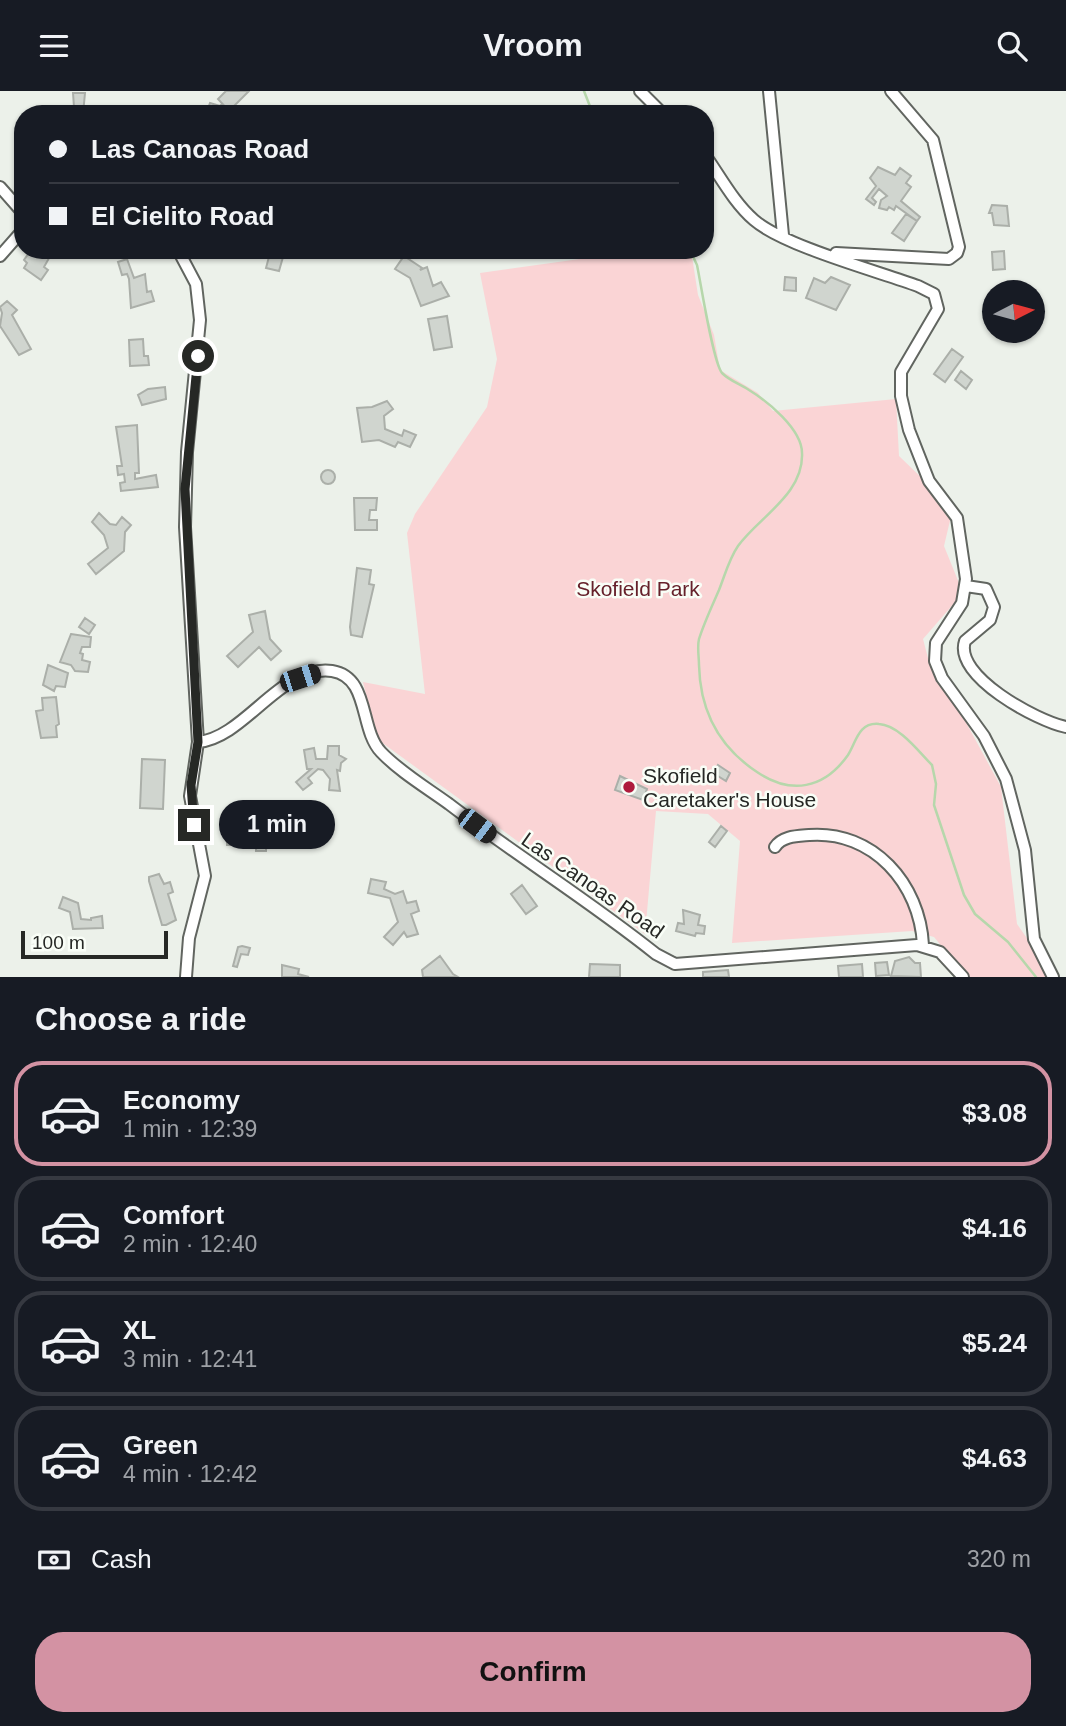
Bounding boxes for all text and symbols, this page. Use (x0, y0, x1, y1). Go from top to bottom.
icon: menu (35, 27, 73, 65)
text: Vroom (483, 27, 583, 63)
icon: search (993, 27, 1031, 65)
text: Las Canoas Road (91, 134, 309, 164)
text: El Cielito Road (91, 201, 274, 231)
north arrow (982, 280, 1045, 343)
map controls (982, 280, 1045, 343)
route start (182, 340, 214, 372)
park label: Skofield Park (576, 577, 700, 600)
car (277, 662, 324, 694)
place label: Skofield Caretaker's House (643, 764, 816, 811)
marker: Skofield Caretaker's House (621, 779, 637, 795)
callout: 1 min (218, 801, 334, 849)
car (454, 805, 501, 847)
route end (178, 809, 210, 841)
text: 1 min (247, 811, 307, 837)
street label: Las Canoas Road (518, 827, 668, 943)
scale bar (21, 928, 168, 960)
text: 100 m (32, 932, 85, 953)
text: Choose a ride (35, 1001, 247, 1037)
icon: car (39, 1082, 102, 1145)
text: Economy (123, 1085, 240, 1115)
text: $3.08 (962, 1098, 1027, 1128)
text: 1 min · 12:39 (123, 1116, 257, 1142)
icon: car (39, 1197, 102, 1260)
text: Comfort (123, 1200, 224, 1230)
text: $4.16 (962, 1213, 1027, 1243)
text: 2 min · 12:40 (123, 1231, 257, 1257)
icon: car (39, 1312, 102, 1375)
text: XL (123, 1315, 156, 1345)
text: $5.24 (962, 1328, 1027, 1358)
text: 3 min · 12:41 (123, 1346, 257, 1372)
icon: car (39, 1427, 102, 1490)
text: Green (123, 1430, 198, 1460)
text: $4.63 (962, 1443, 1027, 1473)
text: 4 min · 12:42 (123, 1461, 257, 1487)
icon: cash (35, 1541, 73, 1579)
text: Cash (91, 1544, 152, 1574)
text: 320 m (967, 1546, 1031, 1572)
button: Confirm (35, 1632, 1031, 1712)

